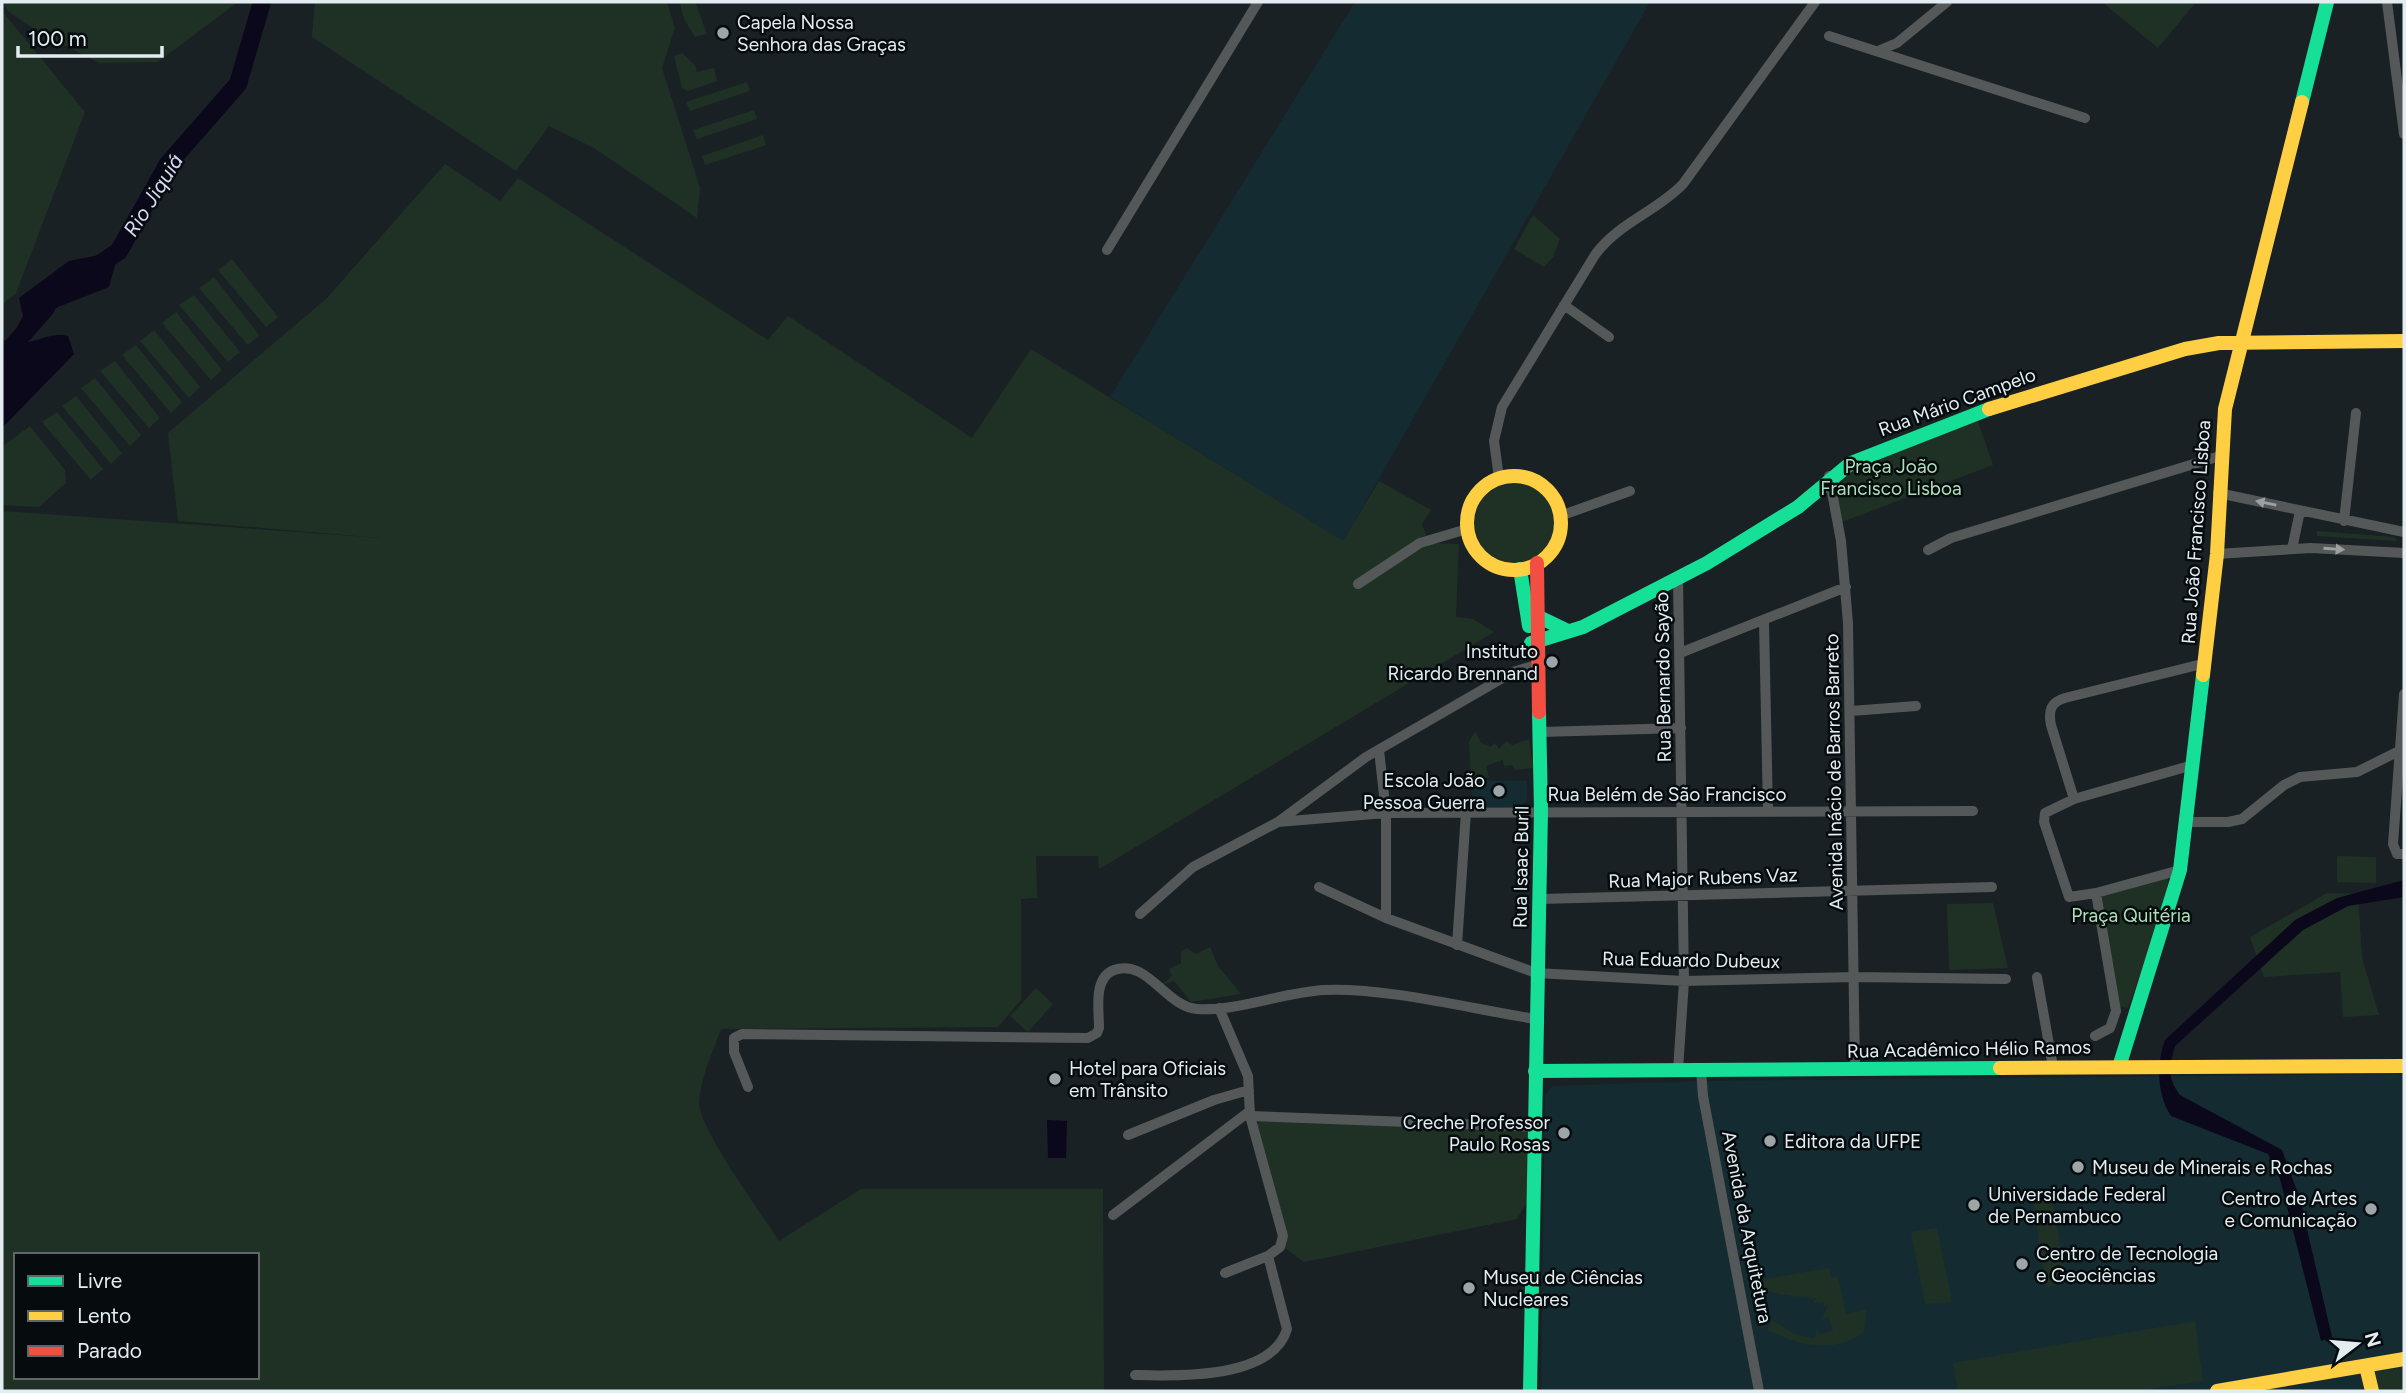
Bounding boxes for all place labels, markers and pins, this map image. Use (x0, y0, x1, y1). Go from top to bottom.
place label: Capela Nossa Senhora das Graças (737, 11, 906, 56)
marker: Capela Nossa Senhora das Graças (715, 25, 731, 41)
place label: Instituto Ricardo Brennand (1387, 640, 1538, 685)
marker: Instituto Ricardo Brennand (1544, 654, 1560, 670)
place label: Escola João Pessoa Guerra (1363, 769, 1485, 814)
marker: Escola João Pessoa Guerra (1491, 783, 1507, 799)
place label: Hotel para Oficiais em Trânsito (1069, 1057, 1226, 1102)
marker: Hotel para Oficiais em Trânsito (1047, 1071, 1063, 1087)
place label: Creche Professor Paulo Rosas (1403, 1111, 1551, 1156)
marker: Creche Professor Paulo Rosas (1556, 1125, 1572, 1141)
place label: Editora da UFPE (1784, 1130, 1921, 1153)
marker: Editora da UFPE (1762, 1133, 1778, 1149)
place label: Museu de Minerais e Rochas (2092, 1156, 2332, 1179)
marker: Museu de Minerais e Rochas (2070, 1159, 2086, 1175)
place label: Universidade Federal de Pernambuco (1988, 1183, 2166, 1228)
place label: Centro de Artes e Comunicação (2221, 1187, 2357, 1232)
marker: Universidade Federal de Pernambuco (1966, 1197, 1982, 1213)
marker: Centro de Artes e Comunicação (2363, 1201, 2379, 1217)
place label: Centro de Tecnologia e Geociências (2036, 1242, 2218, 1287)
marker: Centro de Tecnologia e Geociências (2014, 1256, 2030, 1272)
place label: Museu de Ciências Nucleares (1483, 1266, 1643, 1311)
marker: Museu de Ciências Nucleares (1461, 1280, 1477, 1296)

